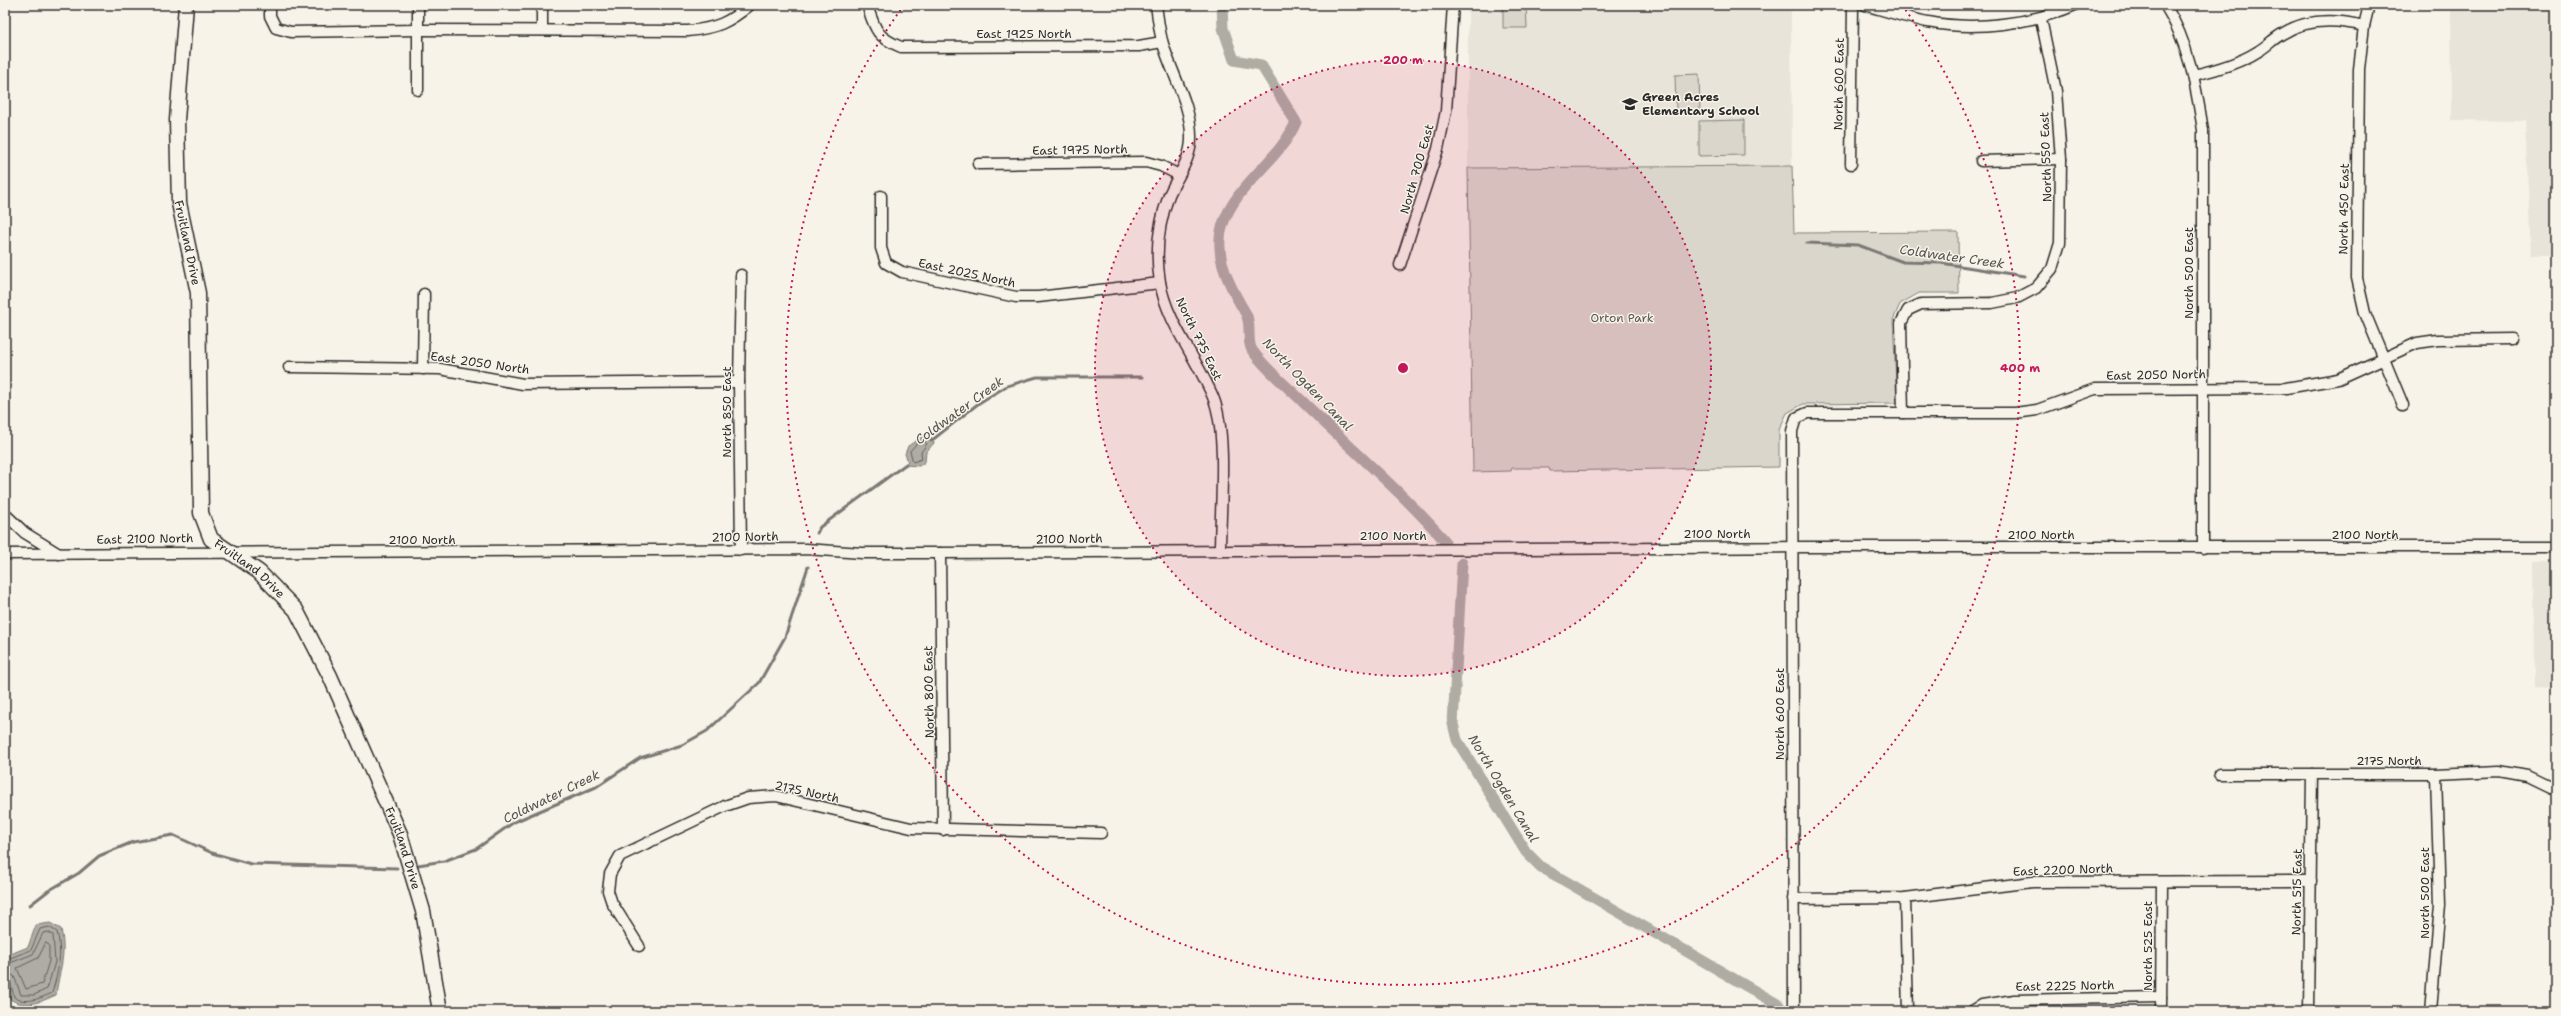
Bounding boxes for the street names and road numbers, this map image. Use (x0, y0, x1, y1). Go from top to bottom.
street label: East 1925 North (976, 26, 1072, 42)
street label: North 600 East (1830, 38, 1848, 130)
street label: North 550 East (2036, 112, 2056, 202)
street label: North 700 East (1397, 122, 1437, 216)
street label: East 1975 North (1032, 141, 1128, 159)
street label: North 450 East (2335, 163, 2353, 255)
street label: Fruitland Drive (171, 199, 204, 287)
street label: North 500 East (2181, 227, 2197, 319)
street label: East 2025 North (917, 255, 1017, 291)
street label: North 775 East (1172, 295, 1226, 383)
street label: East 2050 North (429, 348, 531, 378)
street label: North 850 East (719, 366, 735, 458)
street label: East 2050 North (2106, 366, 2206, 384)
street label: 2100 North (1683, 526, 1751, 542)
street label: 2100 North (2007, 527, 2075, 543)
street label: 2100 North (2331, 527, 2399, 543)
street label: 2100 North (711, 528, 779, 546)
street label: 2100 North (1359, 528, 1427, 544)
street label: East 2100 North (96, 530, 194, 548)
street label: 2100 North (1035, 530, 1103, 548)
street label: 2100 North (388, 532, 456, 548)
street label: Fruitland Drive (211, 536, 288, 602)
street label: North 800 East (920, 646, 938, 738)
street label: North 600 East (1772, 668, 1788, 760)
street label: 2175 North (2356, 753, 2422, 769)
street label: 2175 North (773, 777, 841, 807)
street label: Fruitland Drive (381, 804, 424, 892)
street label: North 500 East (2417, 847, 2433, 939)
street label: North 515 East (2288, 848, 2306, 936)
street label: East 2200 North (2013, 860, 2113, 880)
street label: North 525 East (2140, 901, 2156, 991)
street label: East 2225 North (2015, 977, 2115, 995)

